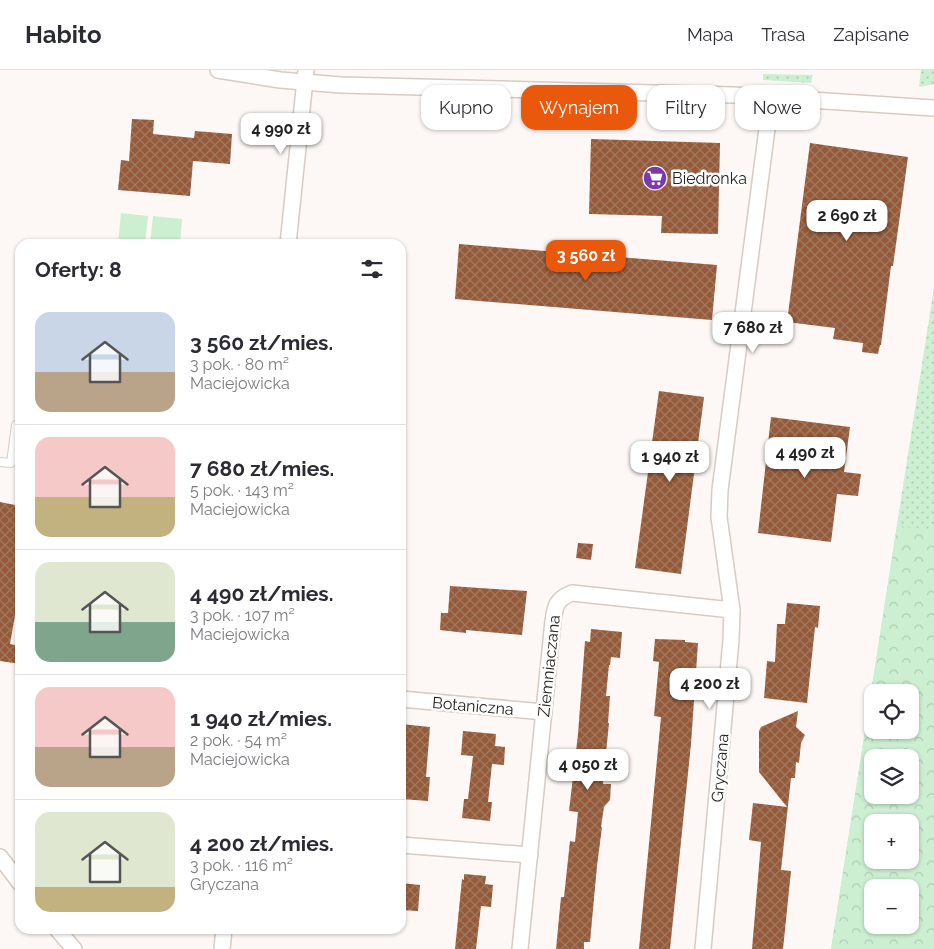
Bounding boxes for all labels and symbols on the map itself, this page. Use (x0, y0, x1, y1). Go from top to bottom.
pin: 4 990 zł (229, 112, 333, 155)
supermarket icon: Biedronka (642, 165, 668, 191)
place label: Biedronka (672, 169, 747, 188)
pin: 2 690 zł (795, 200, 899, 242)
pin: 3 560 zł (534, 240, 638, 282)
pin: 7 680 zł (701, 312, 805, 354)
pin: 4 490 zł (753, 436, 857, 479)
pin: 1 940 zł (618, 440, 722, 483)
street label: Ziemniaczana (534, 614, 564, 718)
pin: 4 200 zł (658, 668, 762, 710)
street label: Botaniczna (431, 693, 515, 719)
street label: Gryczana (708, 733, 732, 803)
pin: 4 050 zł (536, 748, 640, 791)

